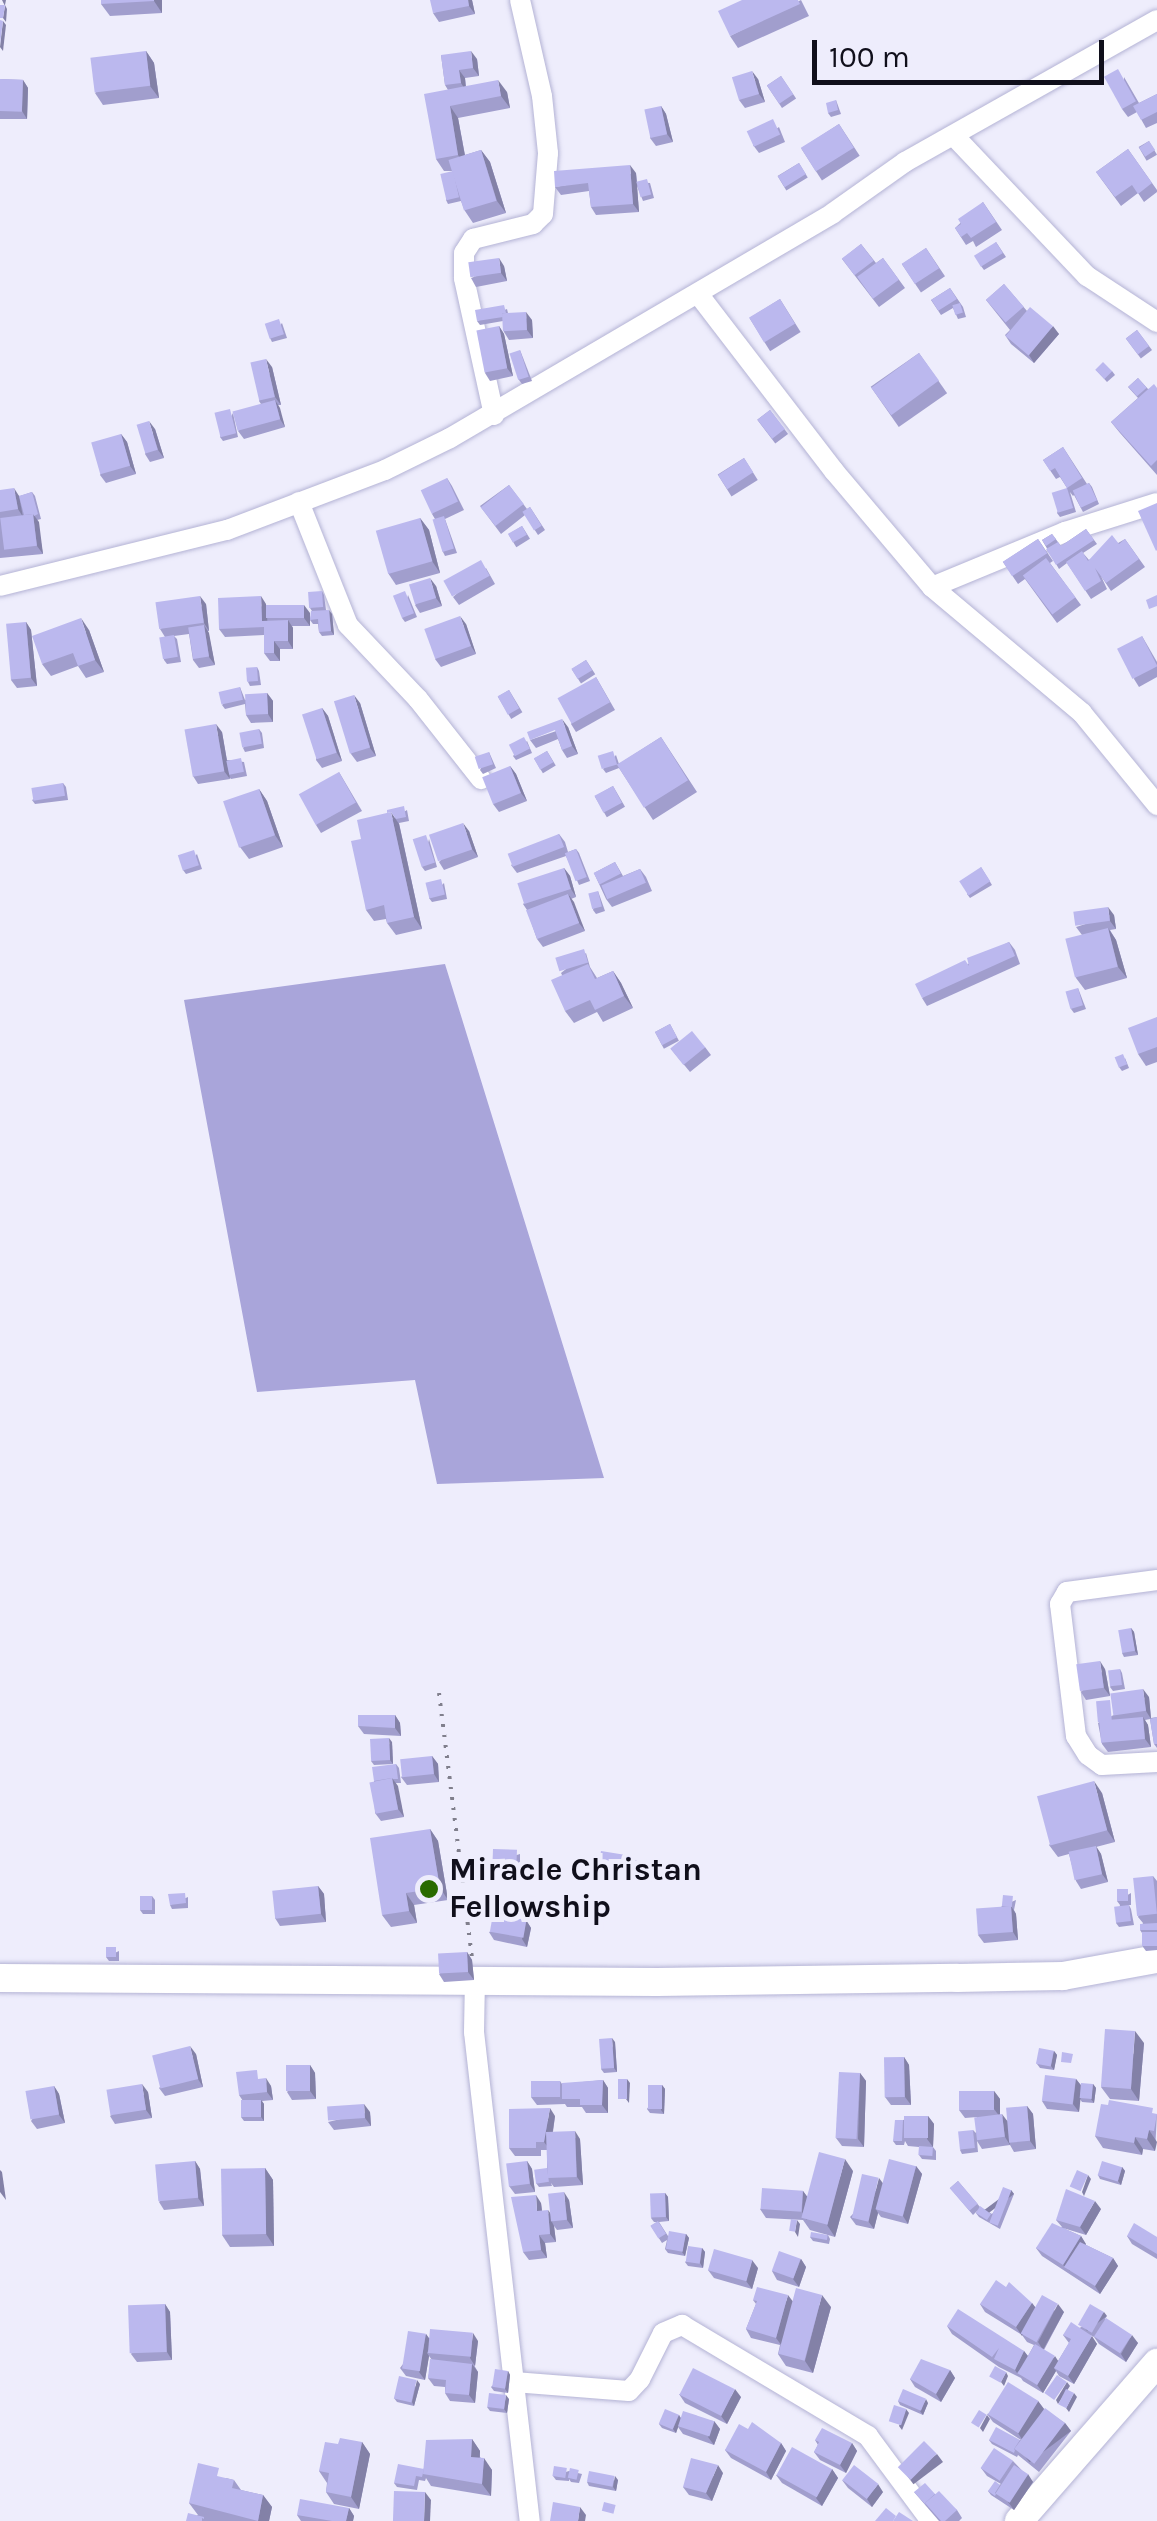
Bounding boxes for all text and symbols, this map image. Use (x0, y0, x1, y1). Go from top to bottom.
scale bar (817, 20, 1110, 82)
text: 100 m (829, 39, 910, 75)
place label: Miracle Christan Fellowship (449, 1852, 702, 1927)
marker: Miracle Christan Fellowship (418, 1878, 440, 1900)

